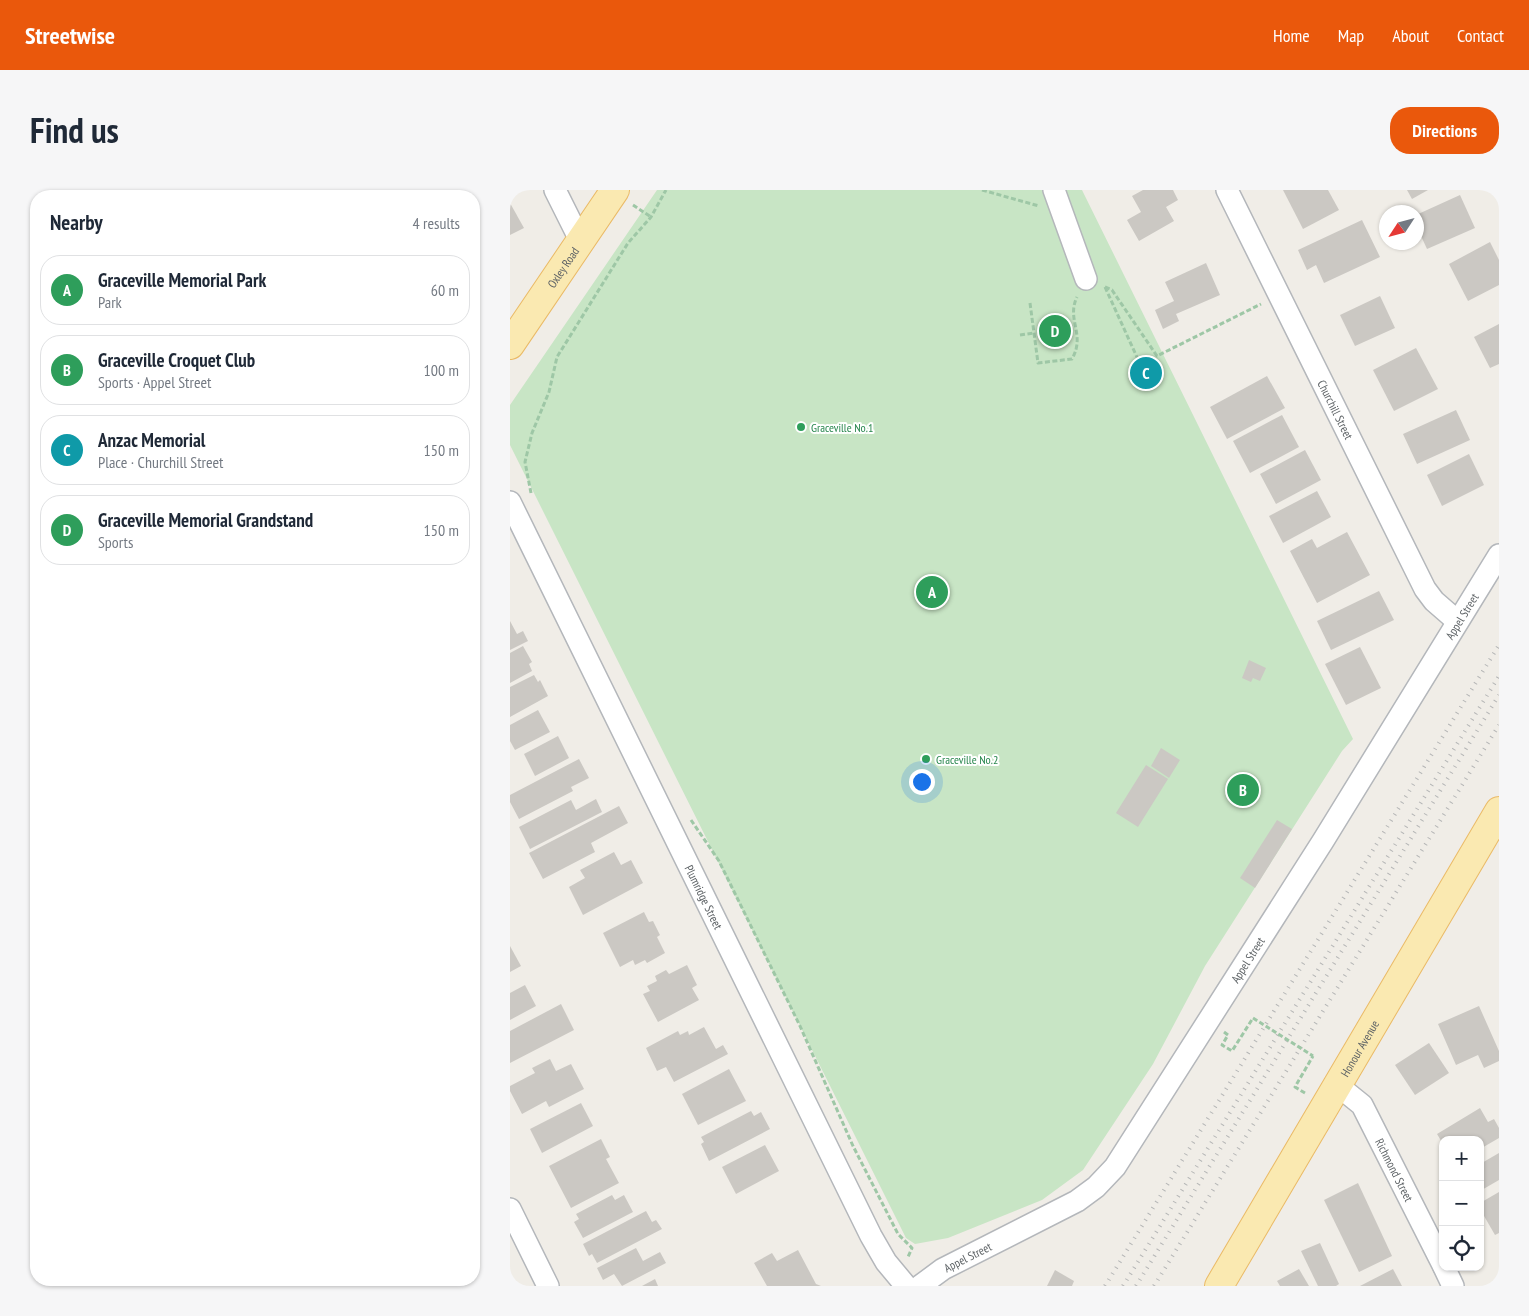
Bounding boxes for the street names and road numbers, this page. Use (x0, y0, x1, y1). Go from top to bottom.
street label: Oxley Road (544, 244, 582, 290)
street label: Churchill Street (1315, 377, 1357, 442)
street label: Appel Street (1442, 590, 1482, 642)
street label: Plumridge Street (682, 862, 727, 932)
street label: Appel Street (1227, 933, 1268, 985)
street label: Honour Avenue (1337, 1017, 1382, 1079)
street label: Richmond Street (1373, 1136, 1417, 1204)
street label: Appel Street (941, 1238, 994, 1275)

